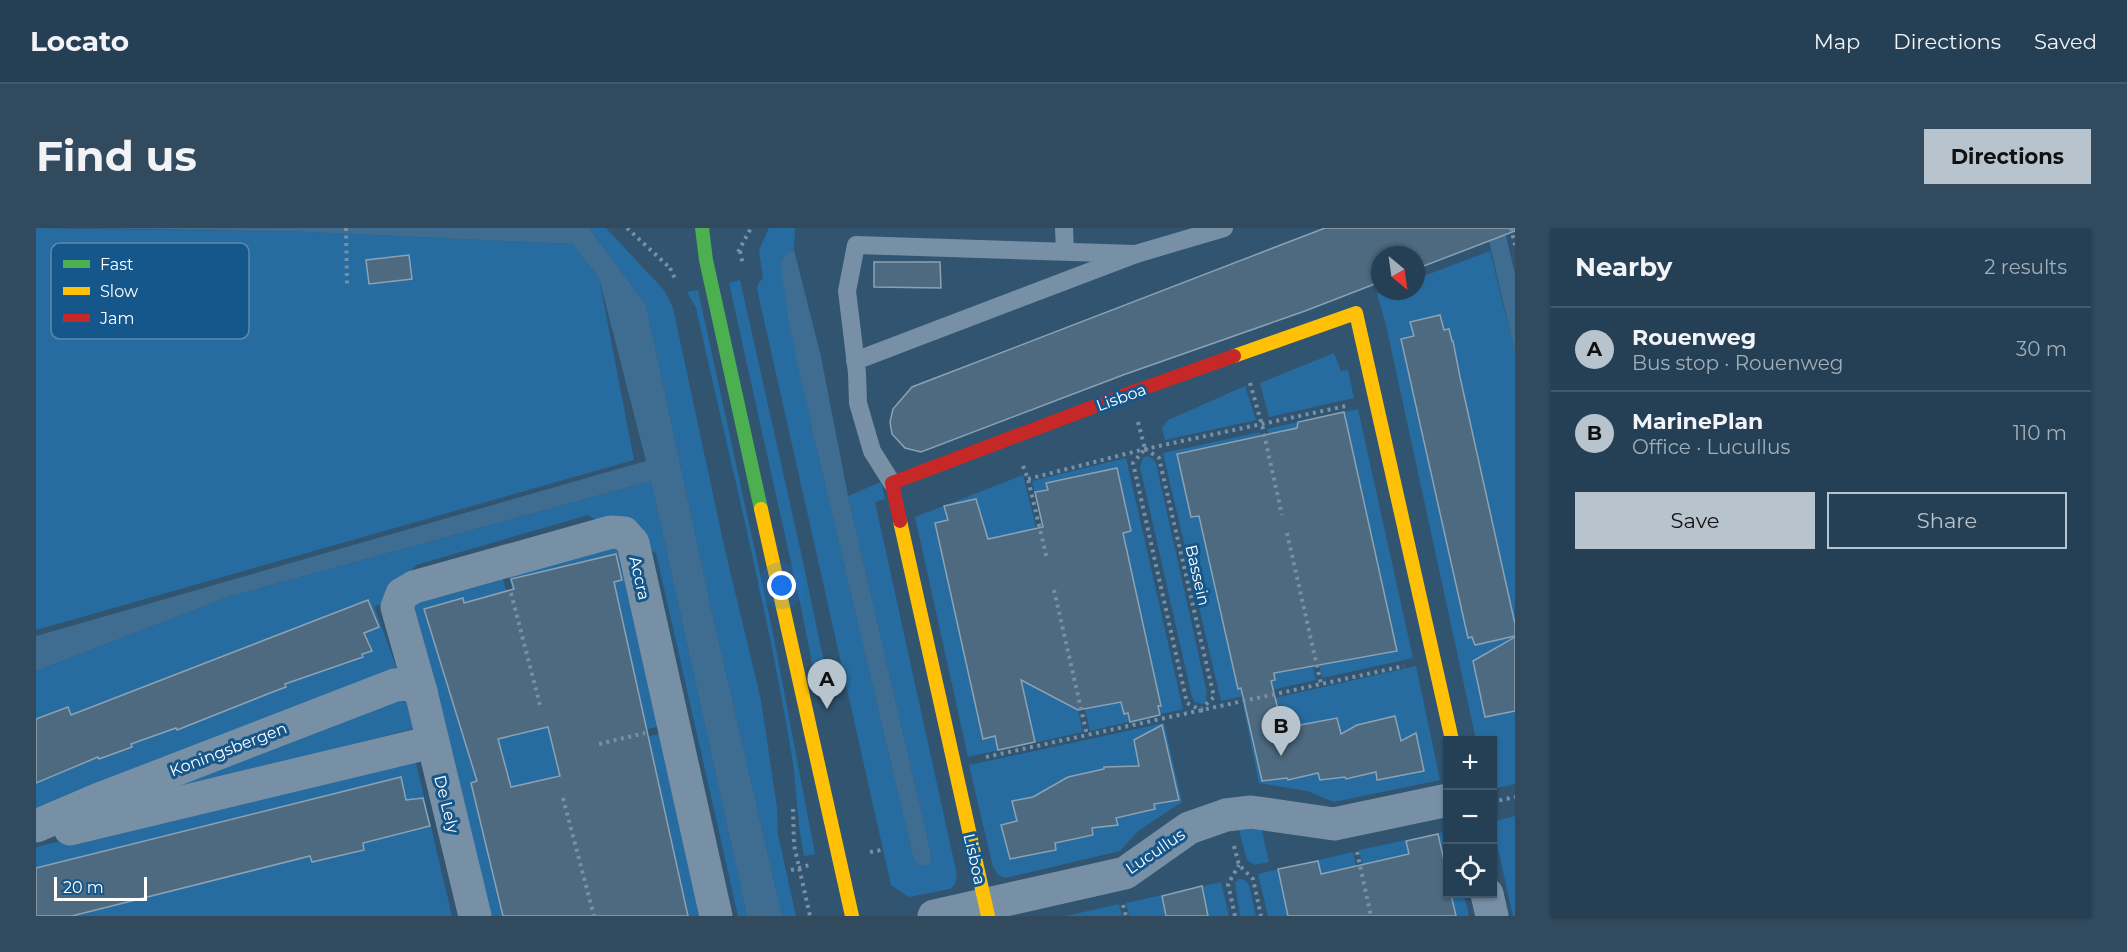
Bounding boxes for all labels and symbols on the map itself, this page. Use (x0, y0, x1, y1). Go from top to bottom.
legend (51, 243, 249, 339)
north arrow (1371, 246, 1425, 300)
text: Fast (100, 255, 134, 274)
text: Slow (100, 282, 138, 301)
text: Jam (99, 309, 134, 328)
street label: Lisboa (1094, 380, 1149, 415)
street label: Bassein (1181, 543, 1214, 607)
street label: Accra (625, 554, 654, 602)
your location (767, 571, 796, 600)
pin: A (808, 660, 846, 709)
pin: B (1262, 706, 1300, 756)
street label: Koningsbergen (167, 718, 289, 781)
street label: De Lely (430, 773, 463, 835)
street label: Lucullus (1122, 825, 1189, 878)
street label: Lisboa (959, 832, 990, 886)
scale bar (54, 874, 147, 902)

